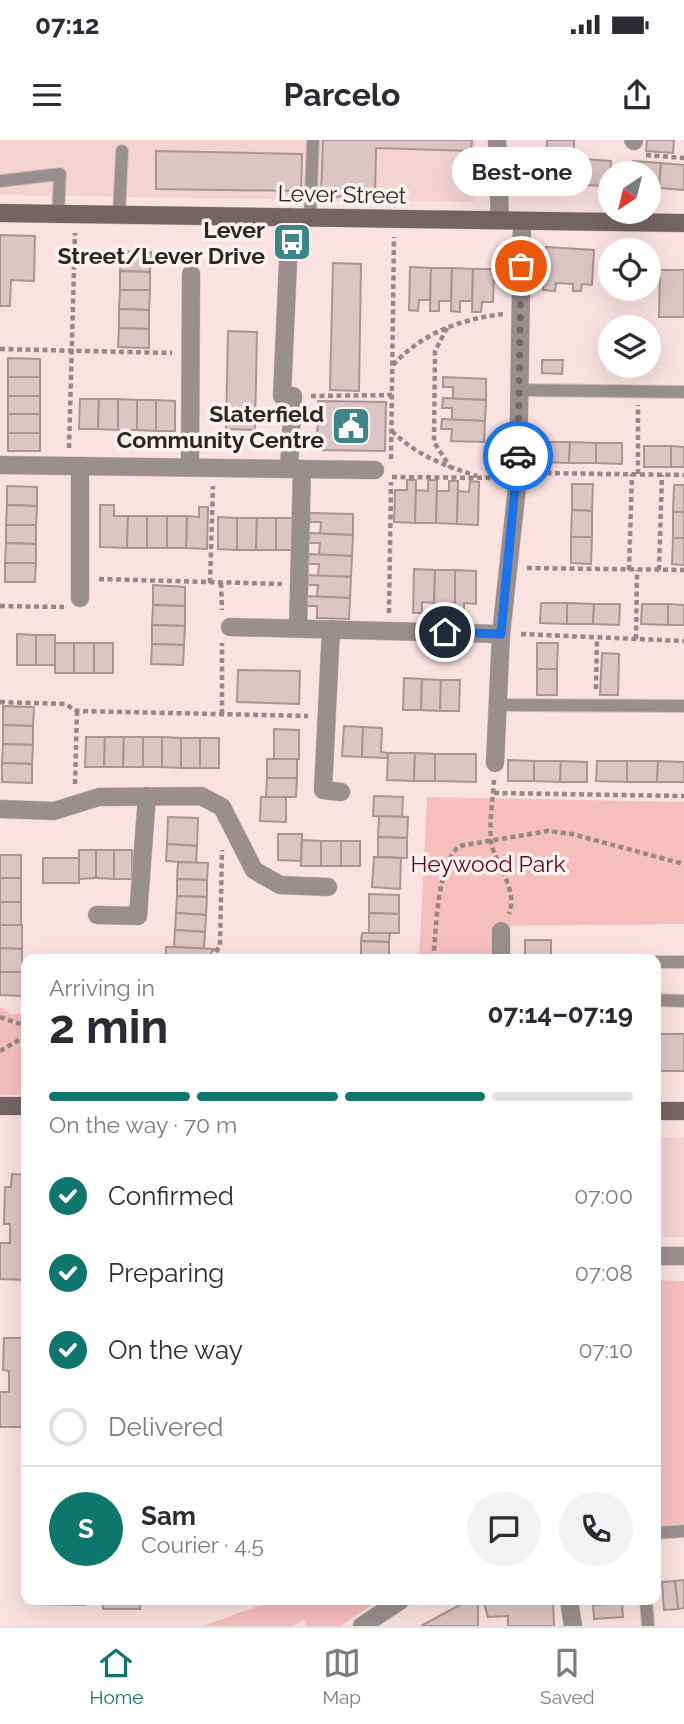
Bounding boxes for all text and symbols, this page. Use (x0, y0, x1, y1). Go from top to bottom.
text: 07:12 (35, 10, 99, 40)
icon: menu (28, 76, 66, 114)
text: Parcelo (284, 76, 400, 113)
icon: share (618, 76, 656, 114)
callout: Best-one (451, 147, 591, 196)
text: Best-one (472, 158, 572, 185)
north arrow (598, 161, 662, 224)
map controls (598, 161, 661, 378)
street label: Lever Street (277, 179, 407, 209)
place label: Lever Street/Lever Drive (57, 216, 265, 269)
bus stop icon: Lever Street/Lever Drive (271, 221, 313, 263)
pin (491, 236, 551, 296)
button: locate (598, 238, 661, 301)
icon: bag (502, 247, 540, 285)
button: layers (598, 315, 661, 378)
place label: Slaterfield Community Centre (116, 400, 324, 453)
public building icon: Slaterfield Community Centre (330, 405, 372, 447)
courier (483, 421, 553, 491)
icon: car (499, 437, 537, 475)
pin (415, 602, 475, 662)
icon: home (426, 613, 464, 651)
park label: Heywood Park (410, 850, 566, 877)
text: Arriving in (49, 974, 155, 1001)
text: 07:14–07:19 (488, 999, 633, 1029)
text: 2 min (49, 1000, 168, 1054)
text: On the way · 70 m (49, 1111, 237, 1138)
icon: check (49, 1177, 87, 1215)
text: Confirmed (108, 1181, 234, 1211)
text: 07:00 (574, 1182, 633, 1209)
icon: check (49, 1254, 87, 1292)
text: Preparing (108, 1258, 224, 1288)
text: 07:08 (575, 1259, 633, 1286)
icon: check (49, 1331, 87, 1369)
text: On the way (108, 1335, 243, 1365)
text: 07:10 (579, 1336, 633, 1363)
text: Delivered (108, 1412, 223, 1442)
button: chat (467, 1492, 541, 1566)
button: phone (559, 1492, 633, 1566)
text: Sam (141, 1501, 196, 1531)
text: S (78, 1514, 94, 1544)
text: Courier · 4.5 (141, 1531, 264, 1558)
tab: Home (90, 1644, 143, 1708)
tab: Map (322, 1644, 361, 1708)
tab: Saved (540, 1644, 594, 1708)

